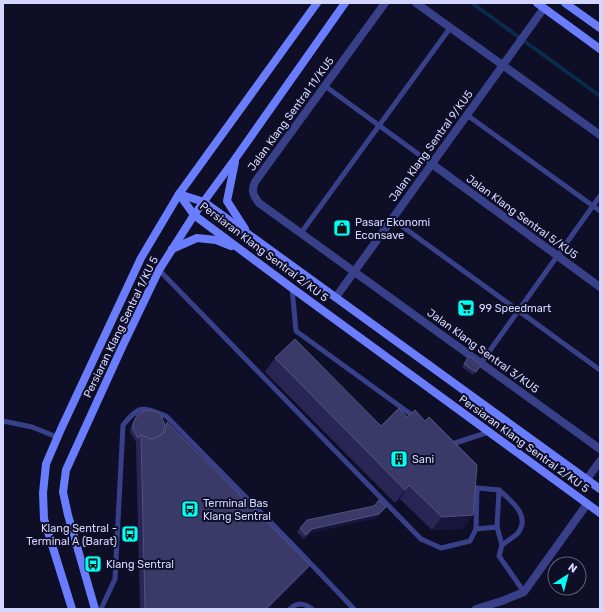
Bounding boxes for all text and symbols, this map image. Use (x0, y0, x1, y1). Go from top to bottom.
street label: Jalan Klang Sentral 11/KU5 (245, 54, 337, 174)
street label: Jalan Klang Sentral 9/KU5 (386, 87, 476, 204)
street label: Jalan Klang Sentral 5/KU5 (464, 172, 581, 262)
street label: Persiaran Klang Sentral 2/KU 5 (197, 199, 331, 305)
place label: Pasar Ekonomi Econsave (355, 216, 430, 242)
shop icon: Pasar Ekonomi Econsave (332, 218, 352, 238)
street label: Persiaran Klang Sentral 1/KU 5 (81, 254, 161, 400)
supermarket icon: 99 Speedmart (456, 298, 476, 318)
place label: 99 Speedmart (479, 302, 552, 315)
street label: Jalan Klang Sentral 3/KU5 (425, 306, 542, 396)
street label: Persiaran Klang Sentral 2/KU 5 (456, 392, 592, 496)
building icon: Sani (389, 449, 409, 469)
place label: Sani (412, 453, 434, 466)
place label: Terminal Bas Klang Sentral (203, 497, 271, 523)
bus stop icon: Terminal Bas Klang Sentral (180, 499, 200, 519)
place label: Klang Sentral - Terminal A (Barat) (26, 522, 117, 548)
bus stop icon: Klang Sentral - Terminal A (Barat) (120, 524, 140, 544)
bus stop icon: Klang Sentral (83, 554, 103, 574)
north arrow (547, 556, 587, 596)
place label: Klang Sentral (106, 558, 174, 571)
text: N (566, 561, 580, 576)

